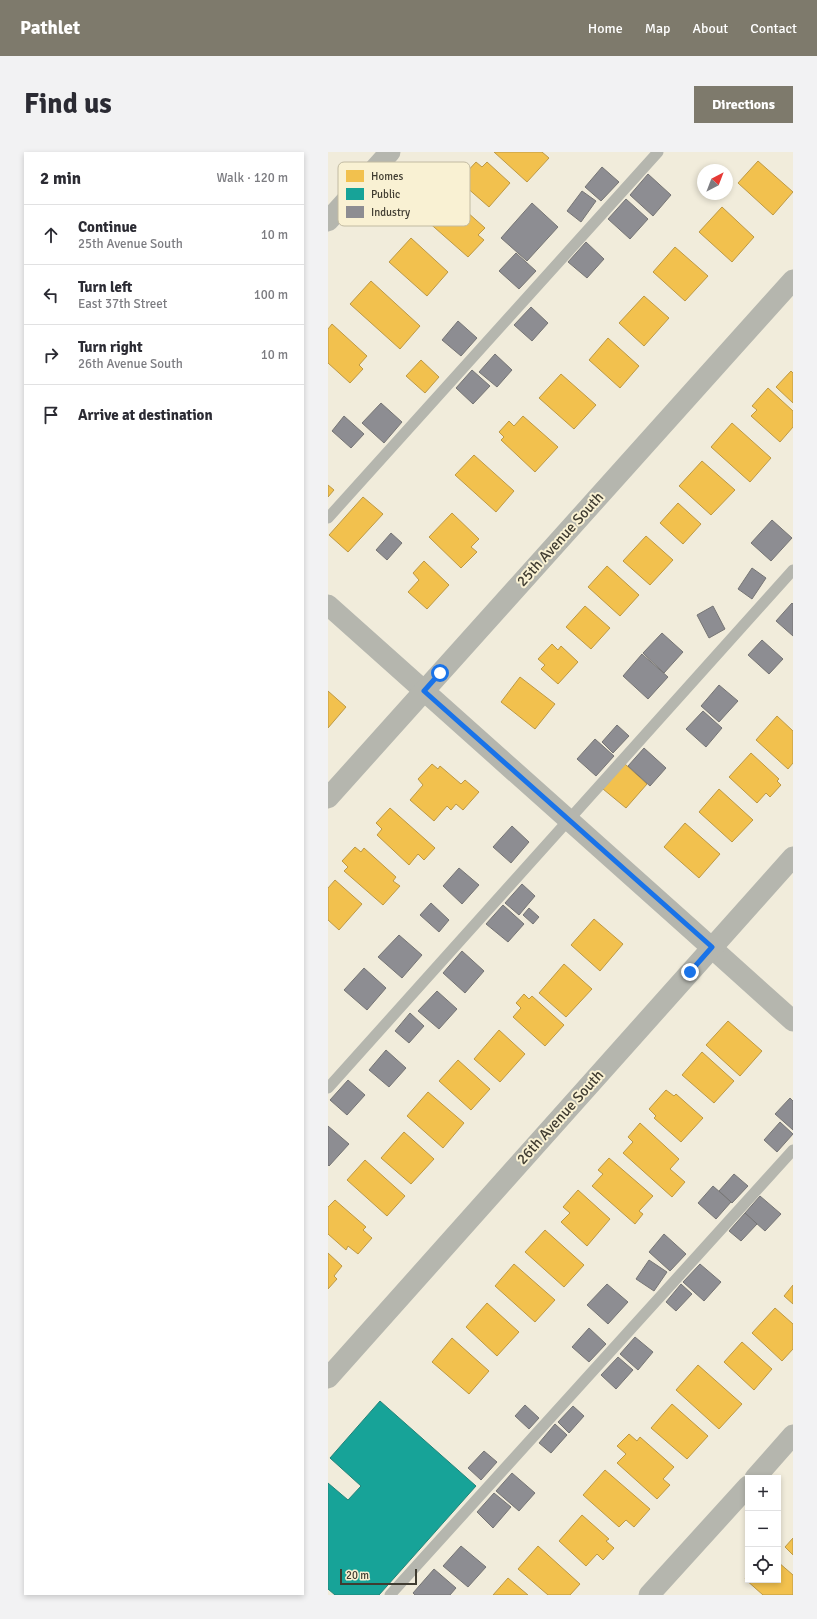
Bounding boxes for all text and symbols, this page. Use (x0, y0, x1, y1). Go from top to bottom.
text: Pathlet (20, 16, 80, 40)
text: Home (588, 20, 623, 37)
text: Map (645, 20, 670, 37)
text: About (692, 20, 728, 37)
text: Contact (750, 20, 797, 37)
button: Directions (694, 86, 793, 123)
text: Find us (24, 87, 112, 121)
legend (338, 162, 470, 226)
north arrow (697, 164, 733, 200)
text: 2 min (40, 168, 81, 189)
text: Walk · 120 m (217, 170, 288, 186)
text: Homes (371, 170, 403, 183)
text: Public (371, 188, 400, 201)
text: Industry (371, 206, 411, 219)
text: Continue (78, 218, 137, 236)
icon: ahead (40, 224, 62, 246)
text: 10 m (261, 227, 288, 243)
text: 25th Avenue South (78, 236, 183, 252)
text: Turn left (78, 278, 132, 296)
icon: left (40, 284, 62, 306)
text: 100 m (254, 287, 288, 303)
text: East 37th Street (78, 296, 167, 312)
text: Turn right (78, 338, 143, 356)
icon: right (40, 344, 62, 366)
text: 10 m (261, 347, 288, 363)
text: 26th Avenue South (78, 356, 183, 372)
icon: arrive (40, 404, 62, 426)
text: Arrive at destination (78, 406, 213, 424)
street label: 25th Avenue South (513, 488, 607, 590)
route start (431, 664, 449, 682)
route end (681, 963, 699, 981)
street label: 26th Avenue South (513, 1066, 607, 1168)
map controls (745, 1475, 781, 1583)
button: + (745, 1475, 781, 1511)
button: − (745, 1511, 781, 1547)
button: locate (745, 1547, 781, 1583)
scale bar (340, 1567, 417, 1586)
text: 20 m (346, 1569, 369, 1582)

